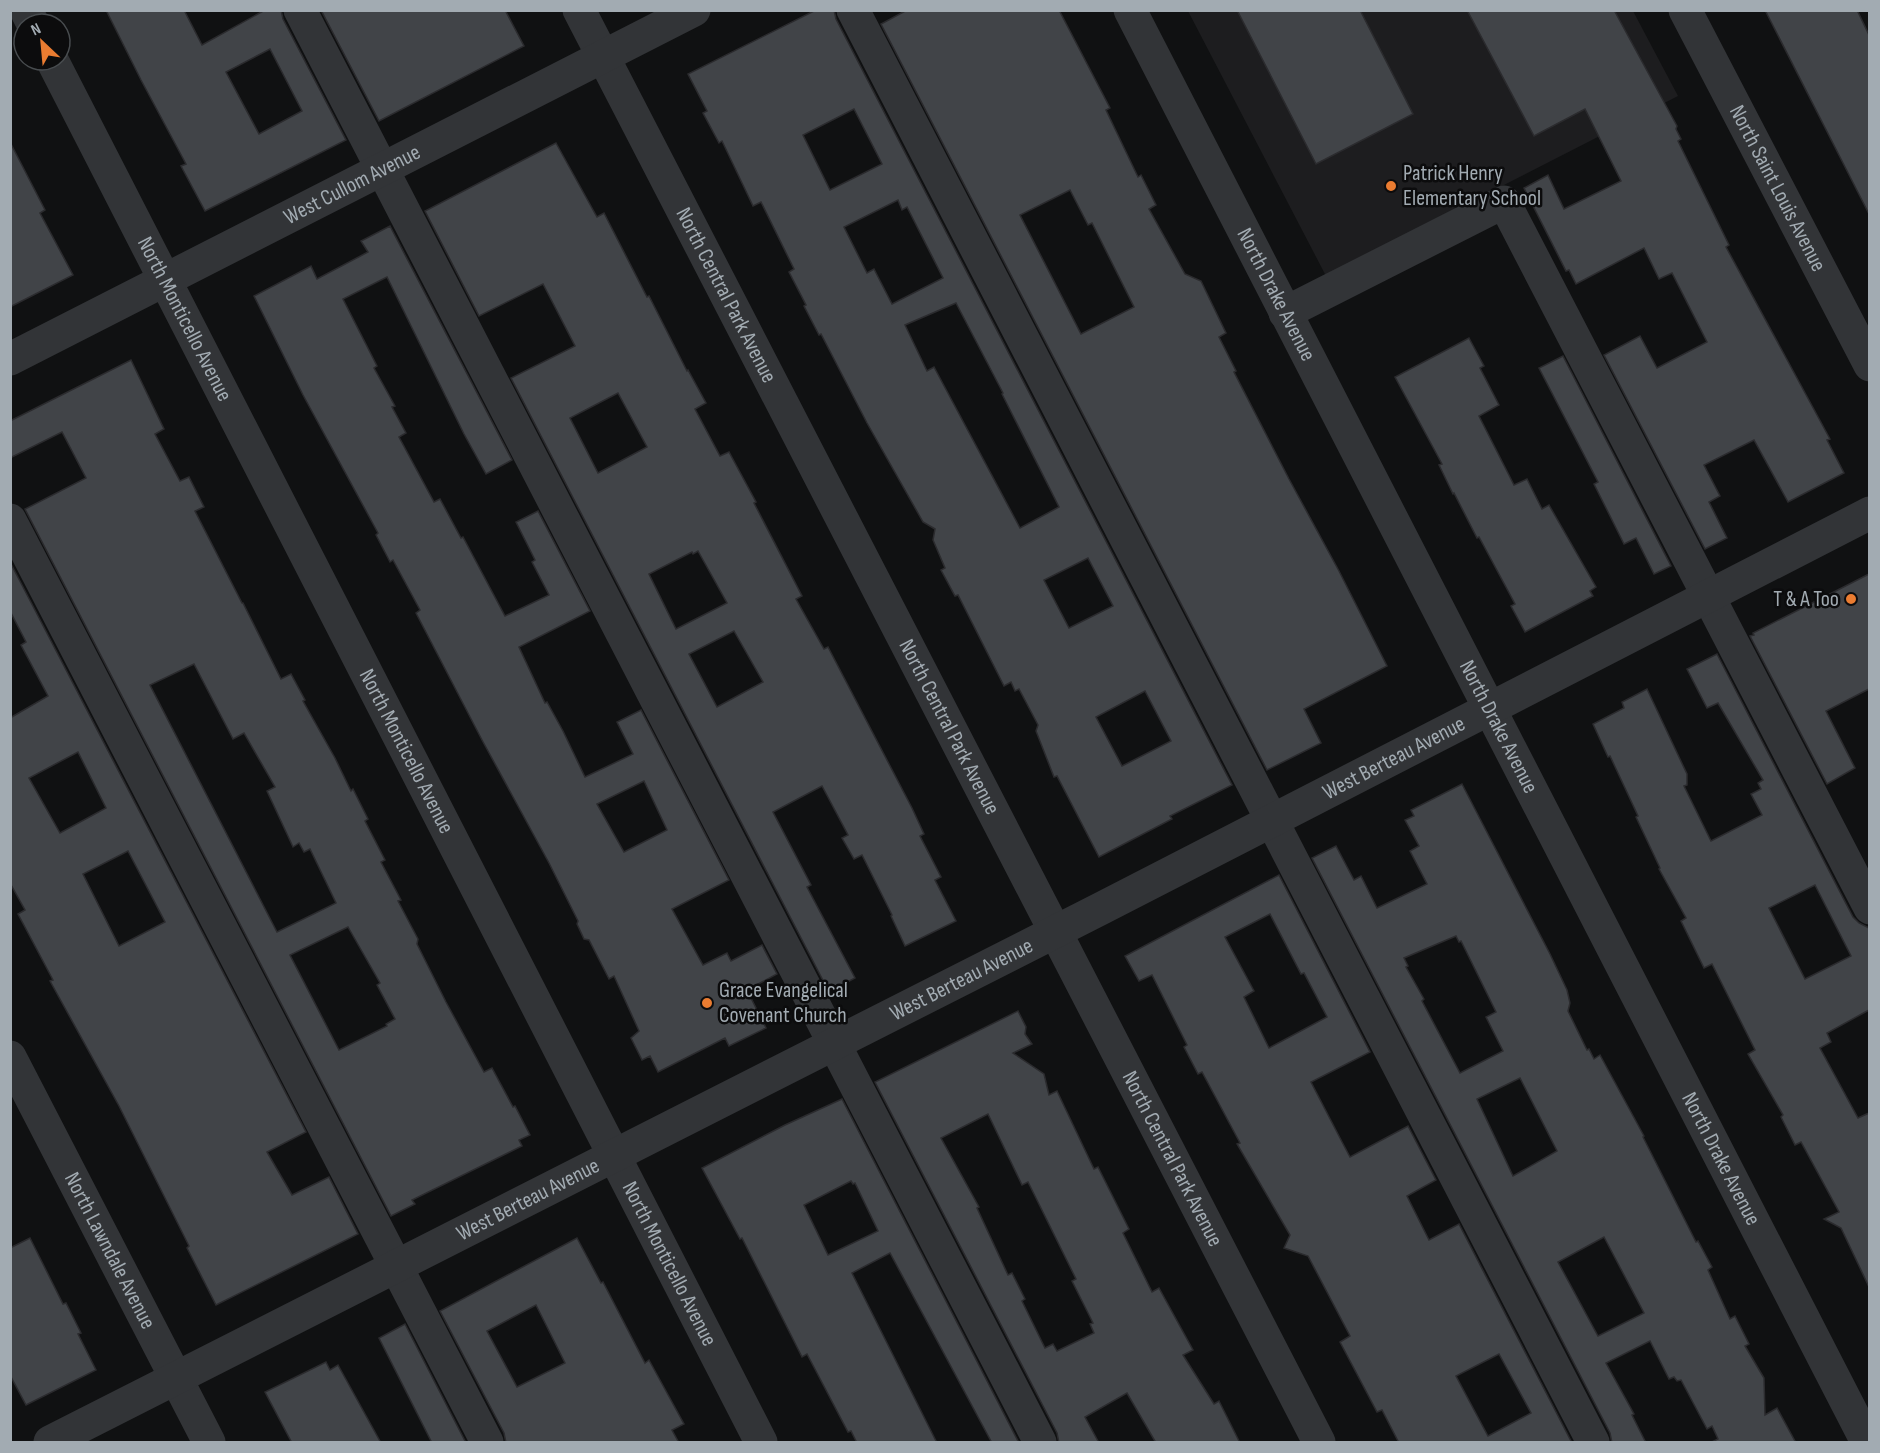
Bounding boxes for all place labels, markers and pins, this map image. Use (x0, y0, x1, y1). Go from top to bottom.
place label: Patrick Henry Elementary School (1403, 160, 1541, 212)
marker: Patrick Henry Elementary School (1384, 179, 1398, 193)
place label: T & A Too (1773, 586, 1839, 613)
marker: T & A Too (1844, 592, 1858, 606)
place label: Grace Evangelical Covenant Church (719, 977, 848, 1029)
marker: Grace Evangelical Covenant Church (700, 996, 714, 1010)

